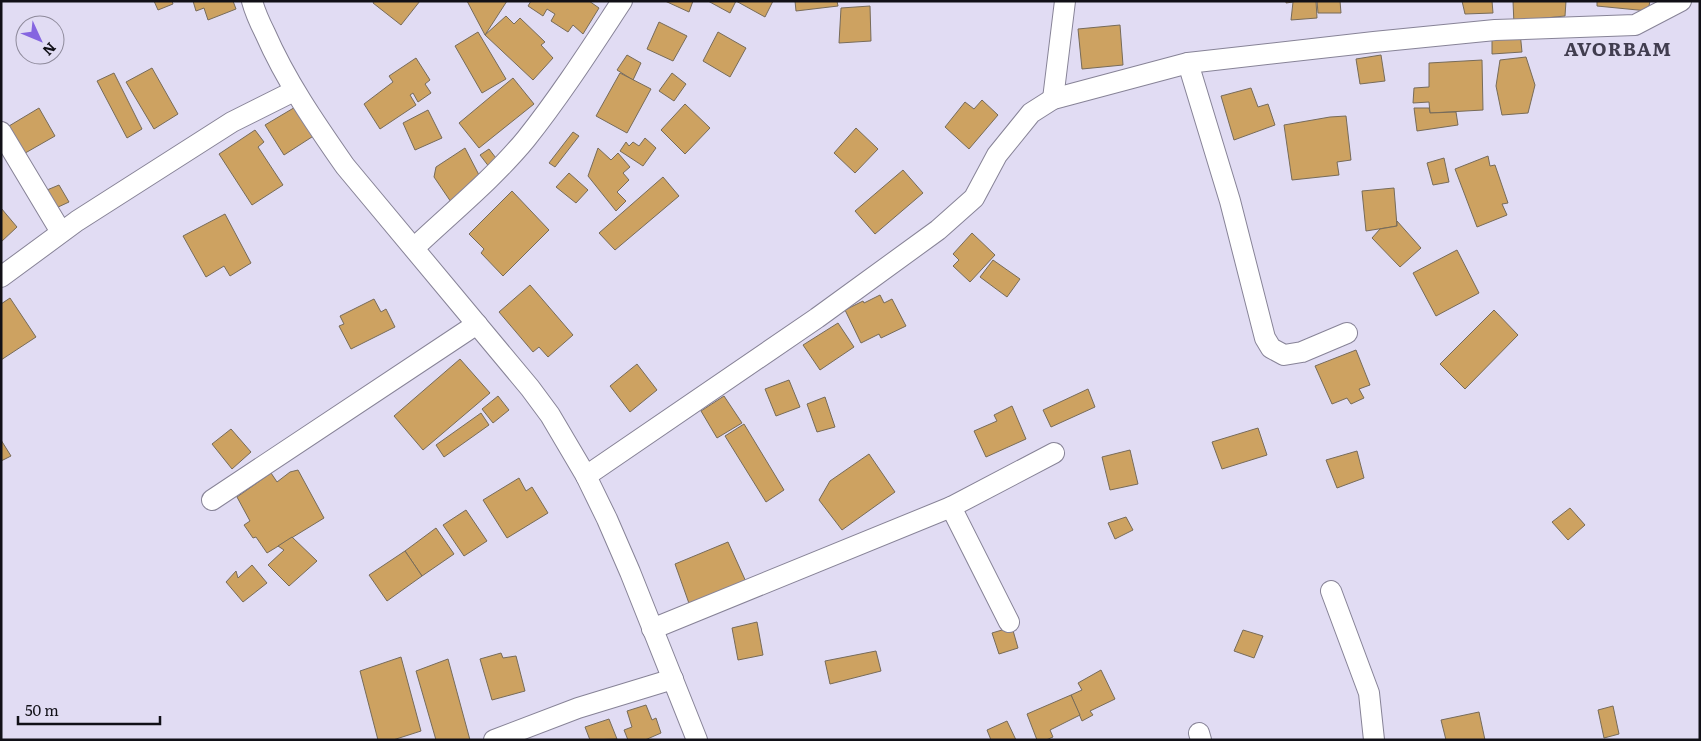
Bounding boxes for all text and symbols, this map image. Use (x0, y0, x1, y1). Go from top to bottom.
north arrow (15, 15, 65, 65)
district label: AVORBAM (1564, 34, 1672, 62)
text: N (39, 39, 61, 61)
scale bar (18, 694, 160, 726)
text: 50 m (25, 698, 59, 721)

